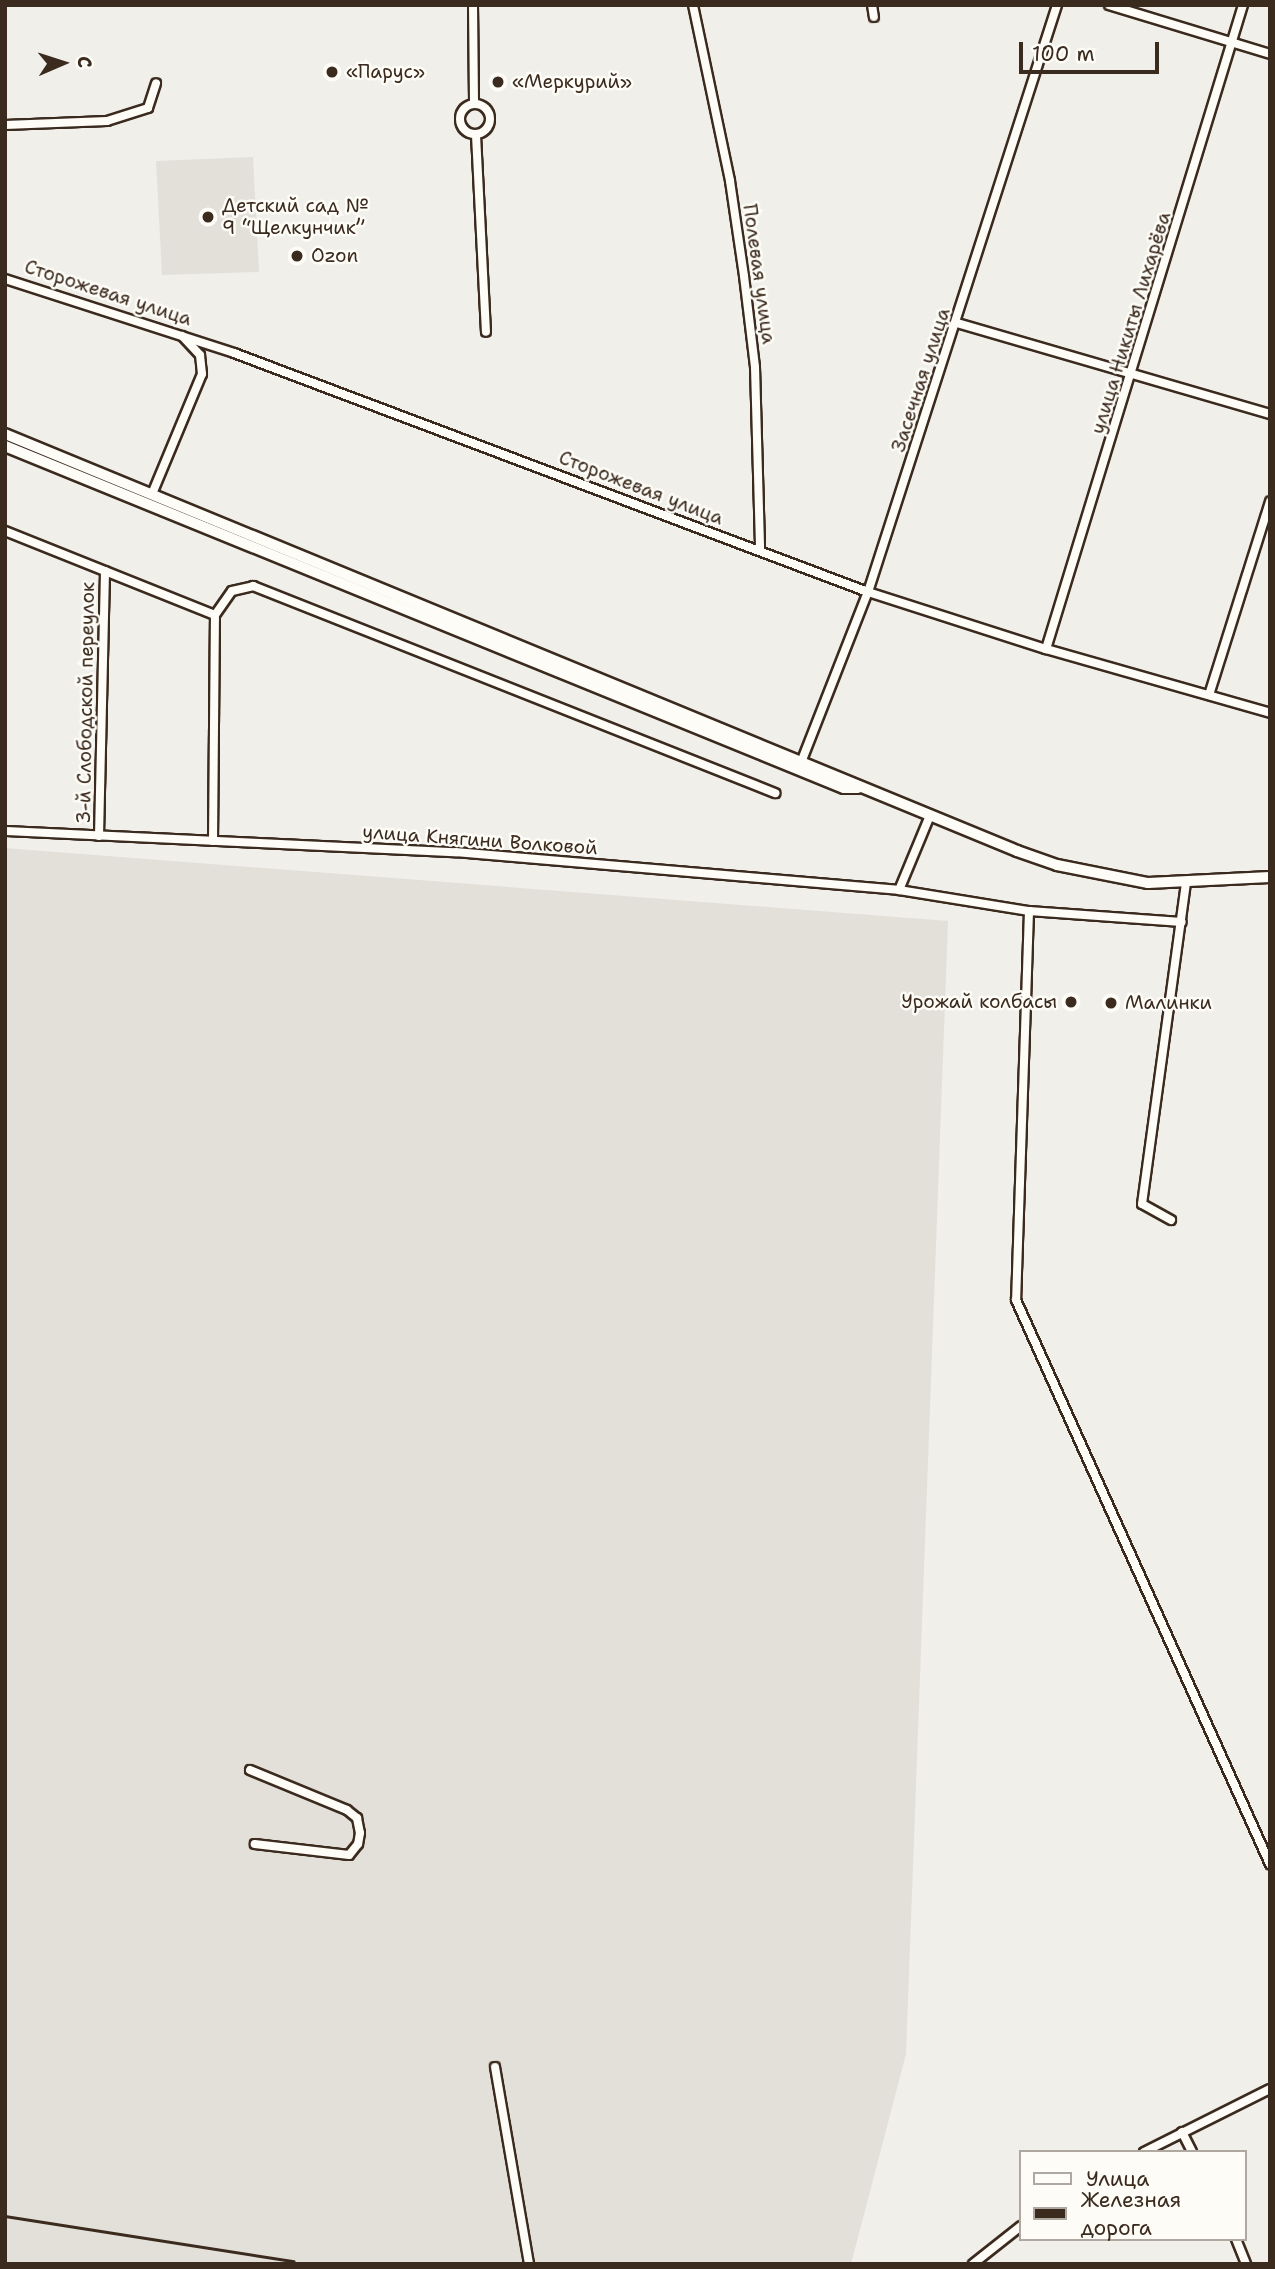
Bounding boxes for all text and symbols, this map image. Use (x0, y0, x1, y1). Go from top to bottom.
north arrow (28, 28, 98, 98)
scale bar (1023, 28, 1163, 72)
text: 100 m (1032, 40, 1095, 68)
text: С (72, 55, 97, 68)
place label: «Парус» (346, 61, 425, 83)
marker: «Парус» (324, 64, 340, 80)
place label: «Меркурий» (512, 71, 632, 93)
marker: «Меркурий» (490, 74, 506, 90)
place label: Детский сад № 9 “Щелкунчик” (222, 195, 369, 239)
street label: Полевая улица (738, 203, 780, 345)
marker: Детский сад № 9 “Щелкунчик” (200, 209, 216, 225)
street label: улица Никиты Лихарёва (1086, 209, 1176, 437)
place label: Ozon (311, 245, 358, 267)
marker: Ozon (289, 248, 305, 264)
street label: Сторожевая улица (22, 255, 194, 331)
street label: Засечная улица (887, 305, 955, 455)
street label: Сторожевая улица (556, 446, 726, 530)
street label: 3-й Слободской переулок (72, 582, 100, 824)
street label: улица Княгини Волковой (362, 820, 598, 860)
place label: Урожай колбасы (901, 991, 1057, 1013)
place label: Малинки (1125, 992, 1212, 1014)
marker: Урожай колбасы (1063, 994, 1079, 1010)
marker: Малинки (1103, 995, 1119, 1011)
legend (1020, 2150, 1247, 2241)
text: Улица (1086, 2165, 1149, 2193)
text: Железная дорога (1081, 2186, 1181, 2242)

